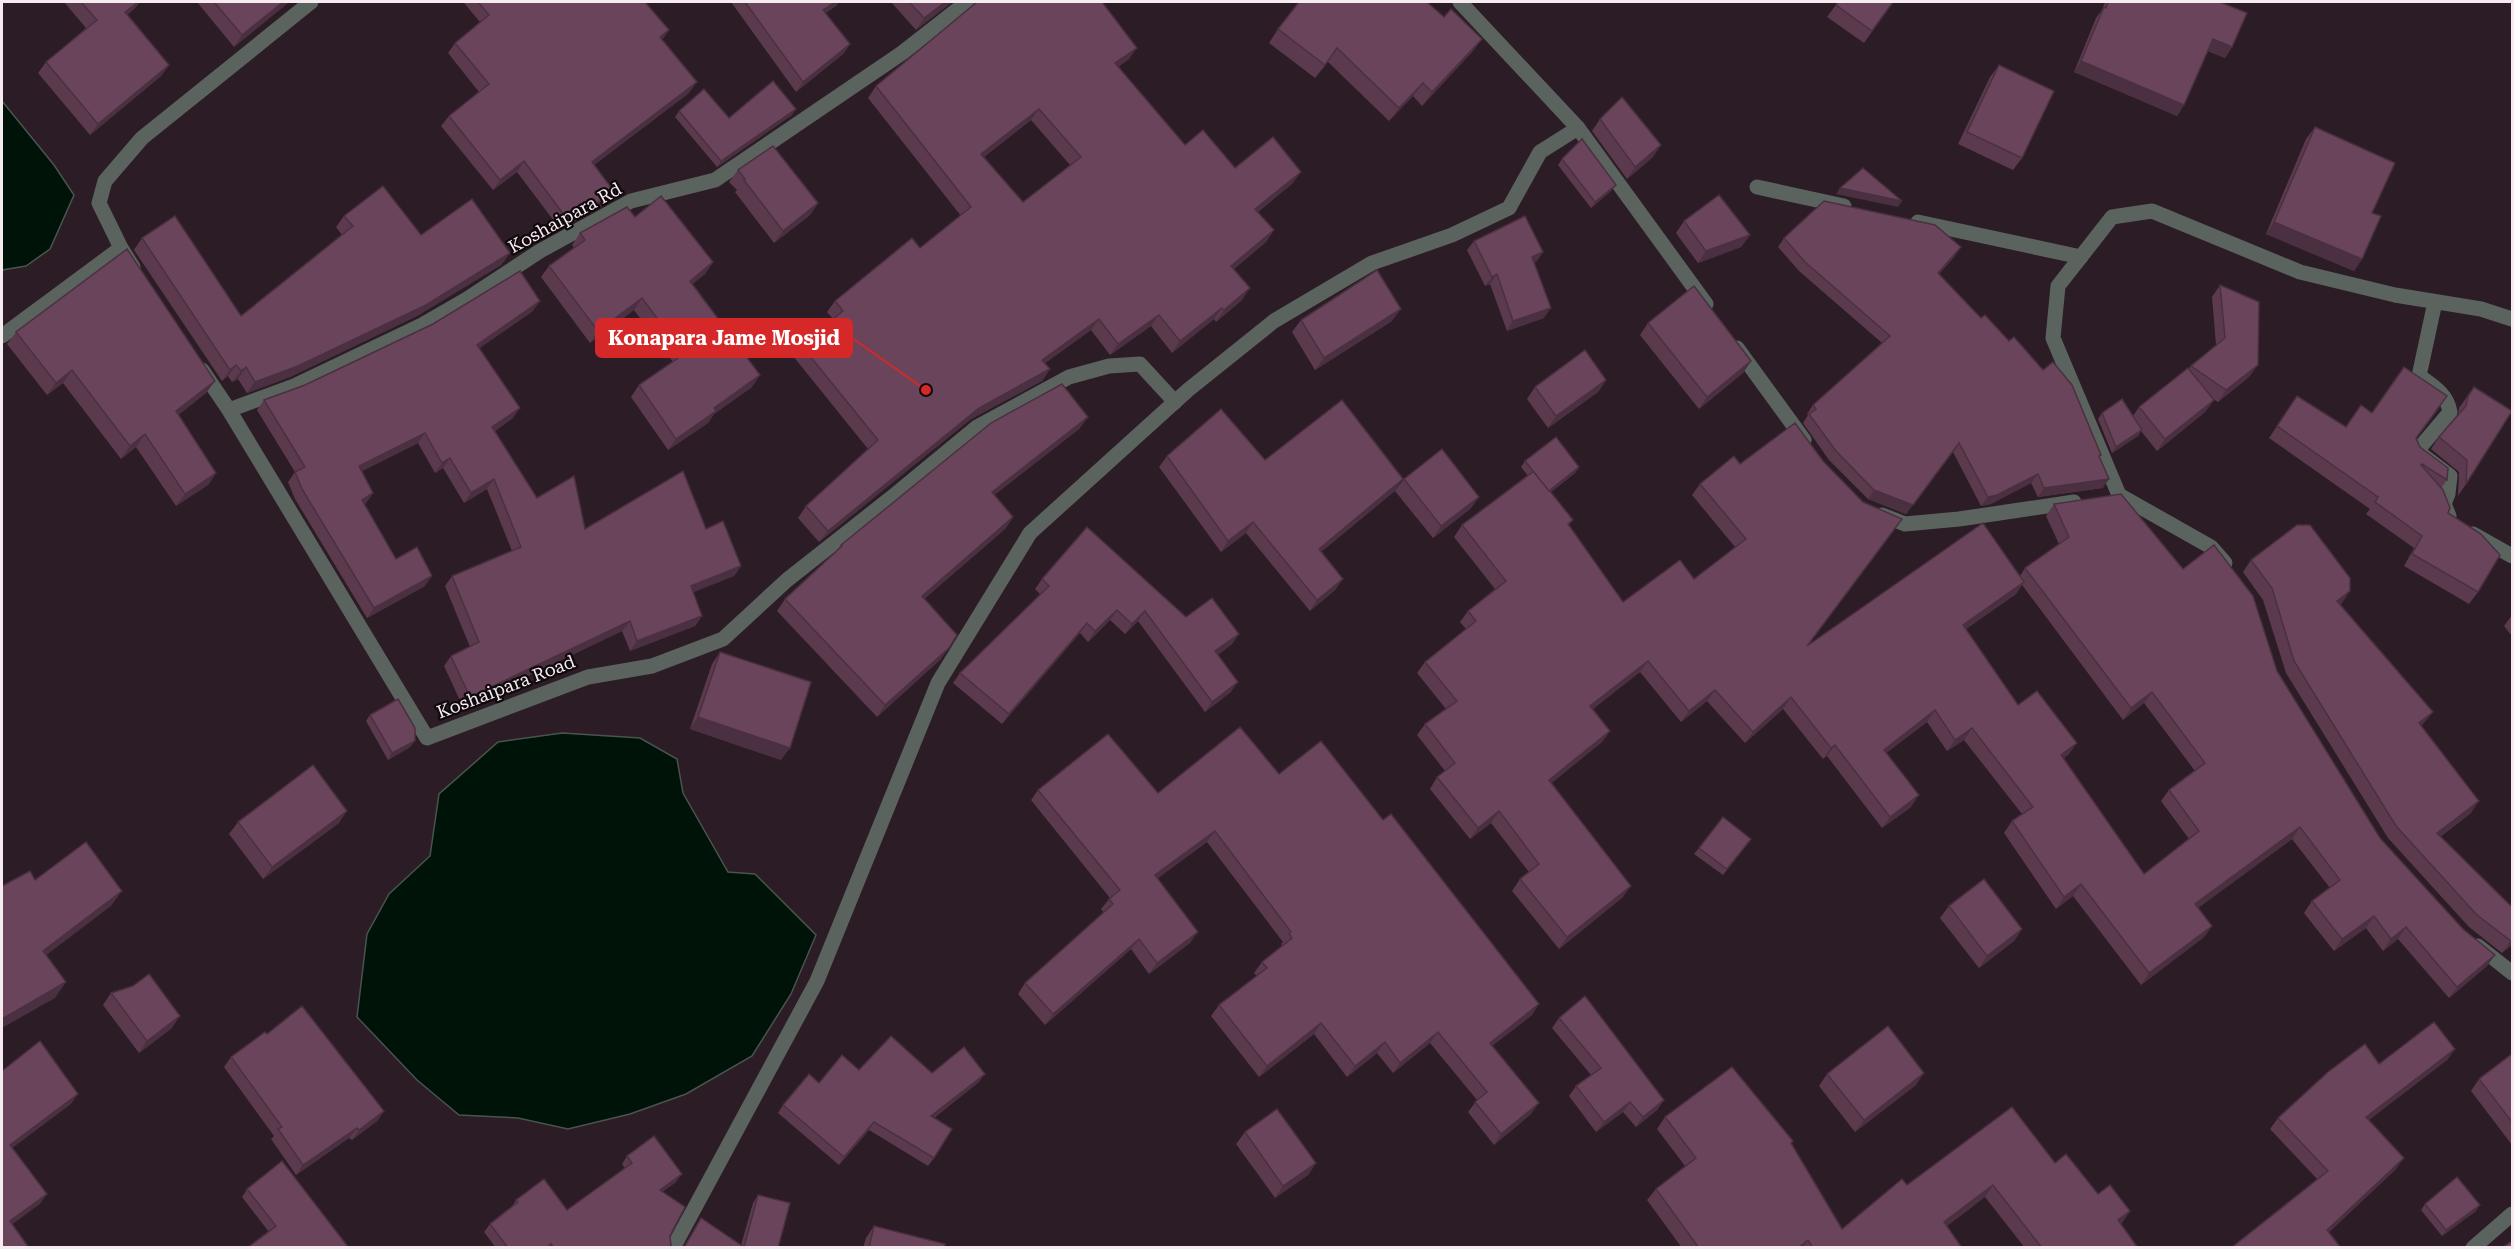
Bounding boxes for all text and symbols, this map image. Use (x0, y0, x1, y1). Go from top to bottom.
street label: Koshaipara Rd (505, 178, 625, 257)
callout: Konapara Jame Mosjid (596, 319, 852, 357)
text: Konapara Jame Mosjid (608, 326, 841, 350)
street label: Koshaipara Road (434, 650, 578, 723)

